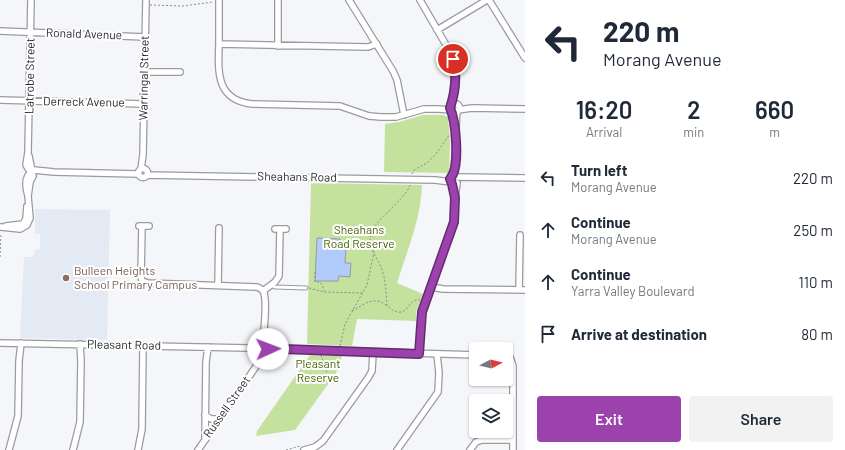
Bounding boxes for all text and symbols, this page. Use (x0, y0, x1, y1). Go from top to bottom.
text: 220 m (603, 14, 679, 48)
icon: left (537, 16, 589, 68)
street label: Ronald Avenue (46, 25, 122, 41)
street label: Warringal Street (135, 35, 151, 121)
street label: Latrobe Street (21, 38, 37, 114)
pin (436, 42, 470, 76)
icon: arrive (442, 48, 464, 70)
text: Morang Avenue (603, 48, 722, 70)
street label: Derreck Avenue (43, 93, 125, 109)
text: 16:20 (576, 95, 632, 124)
text: 2 (687, 95, 700, 124)
text: 660 (755, 95, 794, 124)
text: Arrival (586, 124, 622, 140)
text: min (683, 124, 704, 140)
text: m (769, 124, 780, 140)
text: Turn left (571, 161, 627, 179)
icon: left (537, 167, 559, 189)
street label: Sheahans Road (257, 168, 337, 184)
text: 220 m (793, 169, 833, 187)
text: Morang Avenue (571, 179, 657, 195)
text: Continue (571, 213, 631, 231)
icon: ahead (537, 219, 559, 241)
text: 250 m (793, 221, 833, 239)
park label: Sheahans Road Reserve (323, 222, 395, 250)
text: Morang Avenue (571, 231, 657, 247)
place label: Bulleen Heights School Primary Campus (74, 263, 197, 291)
text: Continue (571, 265, 631, 283)
icon: ahead (537, 271, 559, 293)
marker: Bulleen Heights School Primary Campus (61, 273, 71, 283)
text: 110 m (799, 273, 833, 291)
text: Yarra Valley Boulevard (571, 283, 695, 299)
icon: arrive (537, 323, 559, 345)
text: Arrive at destination (571, 325, 707, 343)
text: 80 m (801, 325, 833, 343)
position arrow (247, 328, 289, 370)
street label: Pleasant Road (87, 336, 161, 352)
north arrow (469, 342, 513, 386)
map controls (469, 342, 513, 438)
park label: Pleasant Reserve (295, 356, 341, 384)
street label: Russell Street (200, 373, 253, 440)
button: layers (469, 394, 513, 438)
button: Exit (537, 396, 681, 442)
button: Share (689, 396, 833, 442)

